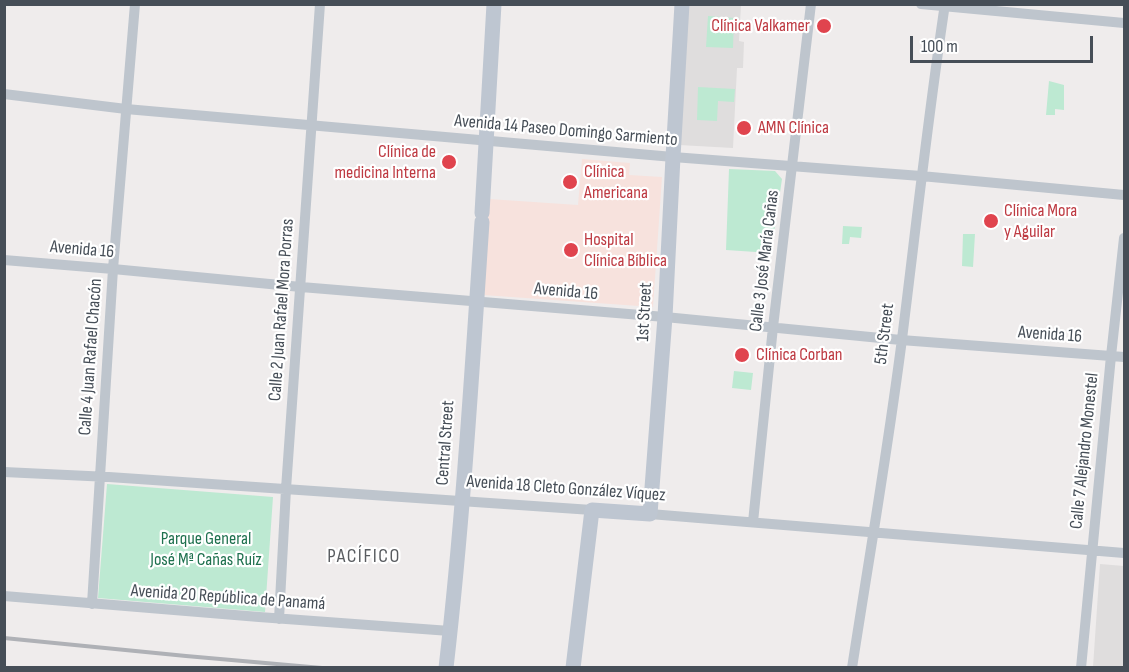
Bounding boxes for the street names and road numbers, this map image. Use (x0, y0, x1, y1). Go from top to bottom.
street label: Avenida 14 Paseo Domingo Sarmiento (454, 110, 678, 152)
street label: Calle 3 José María Cañas (746, 189, 784, 333)
street label: Calle 2 Juan Rafael Mora Porras (265, 218, 299, 402)
street label: Avenida 16 (49, 236, 115, 264)
street label: Calle 4 Juan Rafael Chacón (75, 278, 107, 436)
street label: Avenida 16 (533, 278, 599, 306)
street label: 1st Street (633, 282, 657, 342)
street label: 5th Street (871, 302, 899, 366)
street label: Avenida 16 (1017, 322, 1083, 348)
street label: Calle 7 Alejandro Monestel (1066, 372, 1104, 530)
street label: Central Street (432, 400, 460, 486)
street label: Avenida 18 Cleto González Víquez (466, 471, 666, 507)
street label: Avenida 20 República de Panamá (130, 580, 326, 616)

